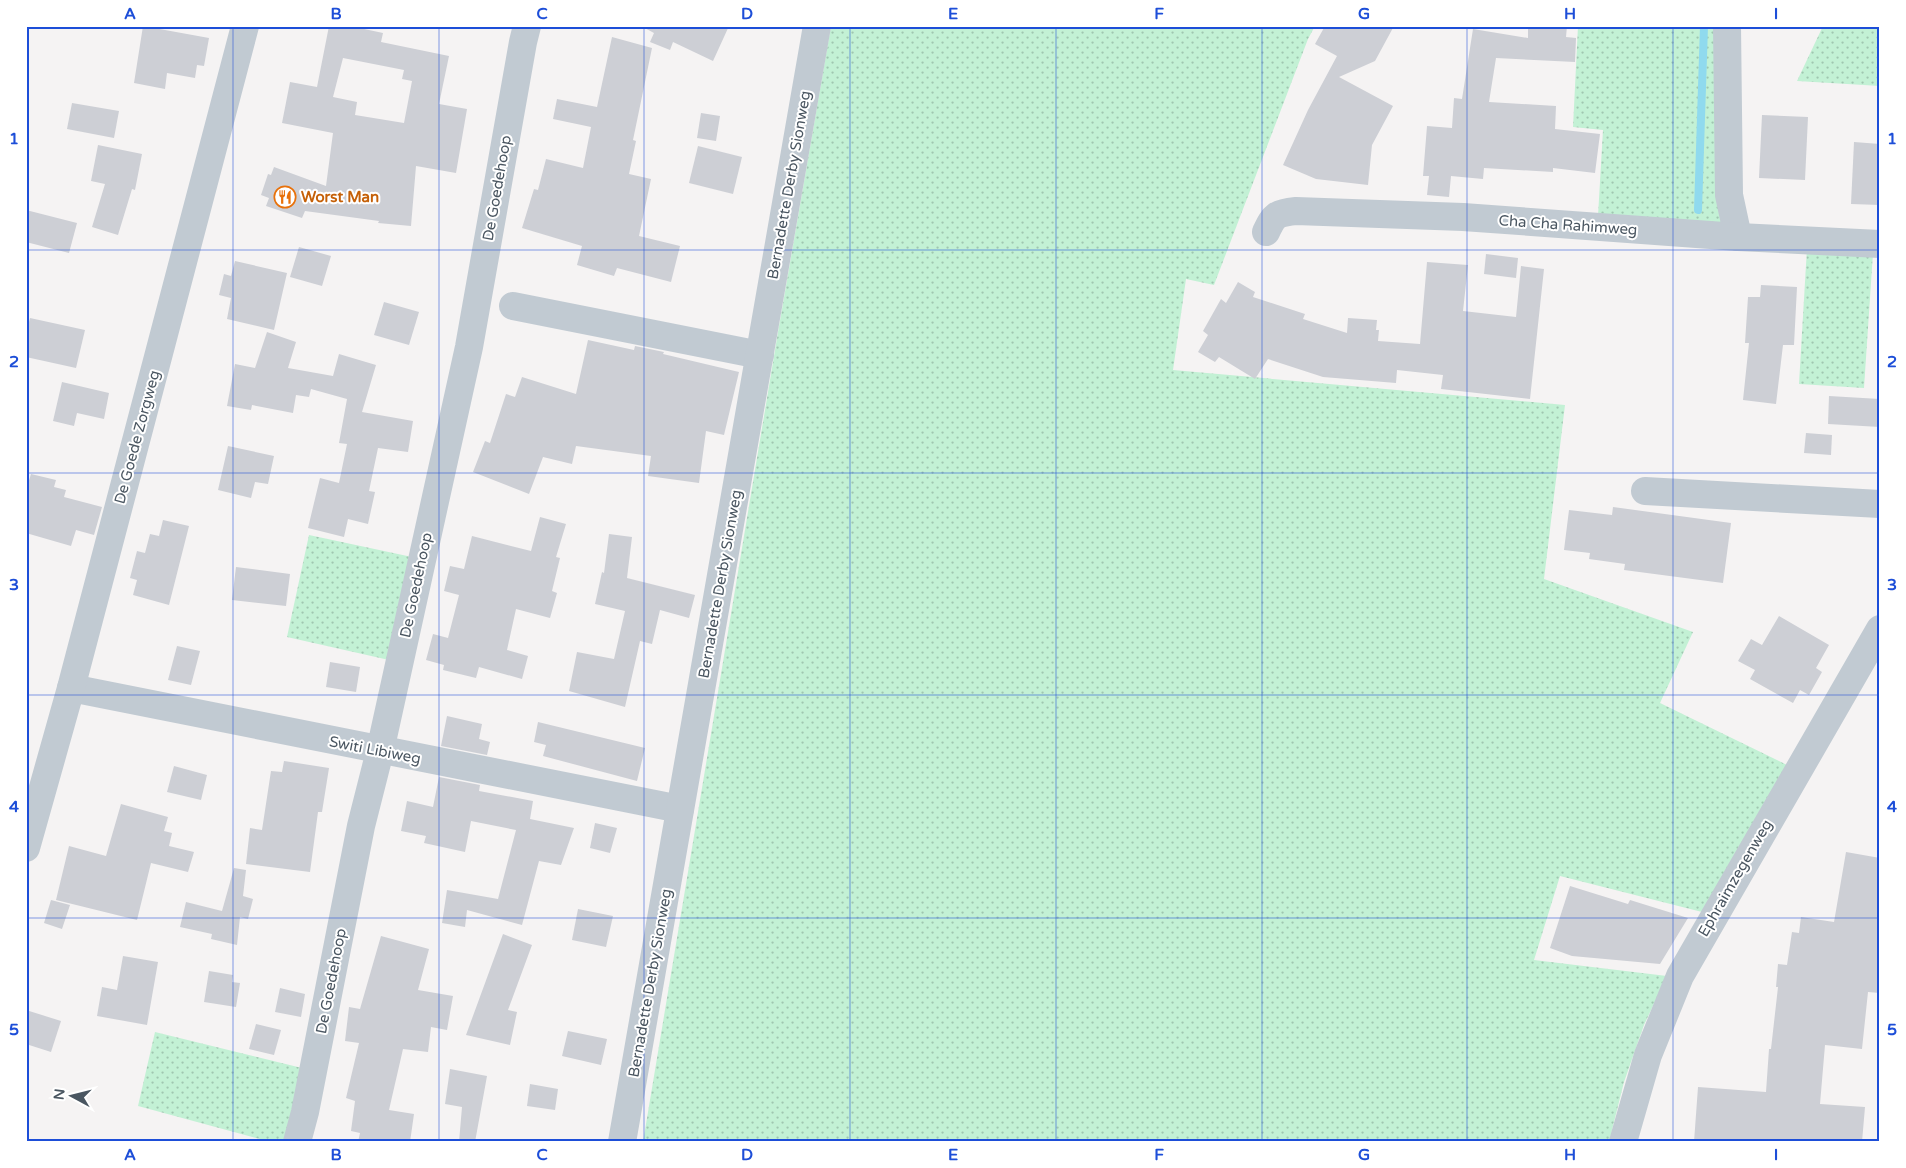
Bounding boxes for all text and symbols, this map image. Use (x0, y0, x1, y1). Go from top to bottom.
text: A (124, 4, 136, 24)
text: B (330, 4, 342, 24)
text: C (536, 4, 548, 24)
text: D (741, 4, 753, 24)
text: E (948, 4, 958, 24)
text: F (1154, 4, 1164, 24)
text: G (1358, 4, 1370, 24)
text: H (1564, 4, 1576, 24)
text: I (1774, 4, 1778, 24)
street label: Bernadette Derby Sionweg (764, 89, 814, 281)
text: 1 (9, 129, 19, 149)
text: 1 (1887, 129, 1897, 149)
street label: De Goedehoop (479, 134, 515, 242)
restaurant icon: Worst Man (273, 185, 297, 209)
place label: Worst Man (301, 188, 379, 206)
street label: Cha Cha Rahimweg (1498, 211, 1638, 239)
text: 2 (9, 352, 19, 372)
text: 2 (1887, 352, 1897, 372)
street label: De Goede Zorgweg (110, 368, 164, 506)
street label: Bernadette Derby Sionweg (695, 488, 745, 680)
street label: De Goedehoop (396, 531, 436, 639)
text: 3 (9, 575, 19, 595)
text: 3 (1887, 575, 1897, 595)
street label: Switi Libiweg (328, 732, 422, 768)
text: 4 (9, 797, 19, 817)
text: 4 (1887, 797, 1897, 817)
street label: Ephraimzegenweg (1694, 816, 1776, 940)
street label: Bernadette Derby Sionweg (625, 887, 675, 1079)
street label: De Goedehoop (312, 927, 350, 1035)
text: 5 (9, 1020, 19, 1040)
text: 5 (1887, 1020, 1897, 1040)
north arrow (48, 1070, 98, 1120)
text: N (50, 1088, 69, 1101)
text: A (124, 1145, 136, 1165)
text: B (330, 1145, 342, 1165)
text: C (536, 1145, 548, 1165)
text: D (741, 1145, 753, 1165)
text: E (948, 1145, 958, 1165)
text: F (1154, 1145, 1164, 1165)
text: G (1358, 1145, 1370, 1165)
text: H (1564, 1145, 1576, 1165)
text: I (1774, 1145, 1778, 1165)

